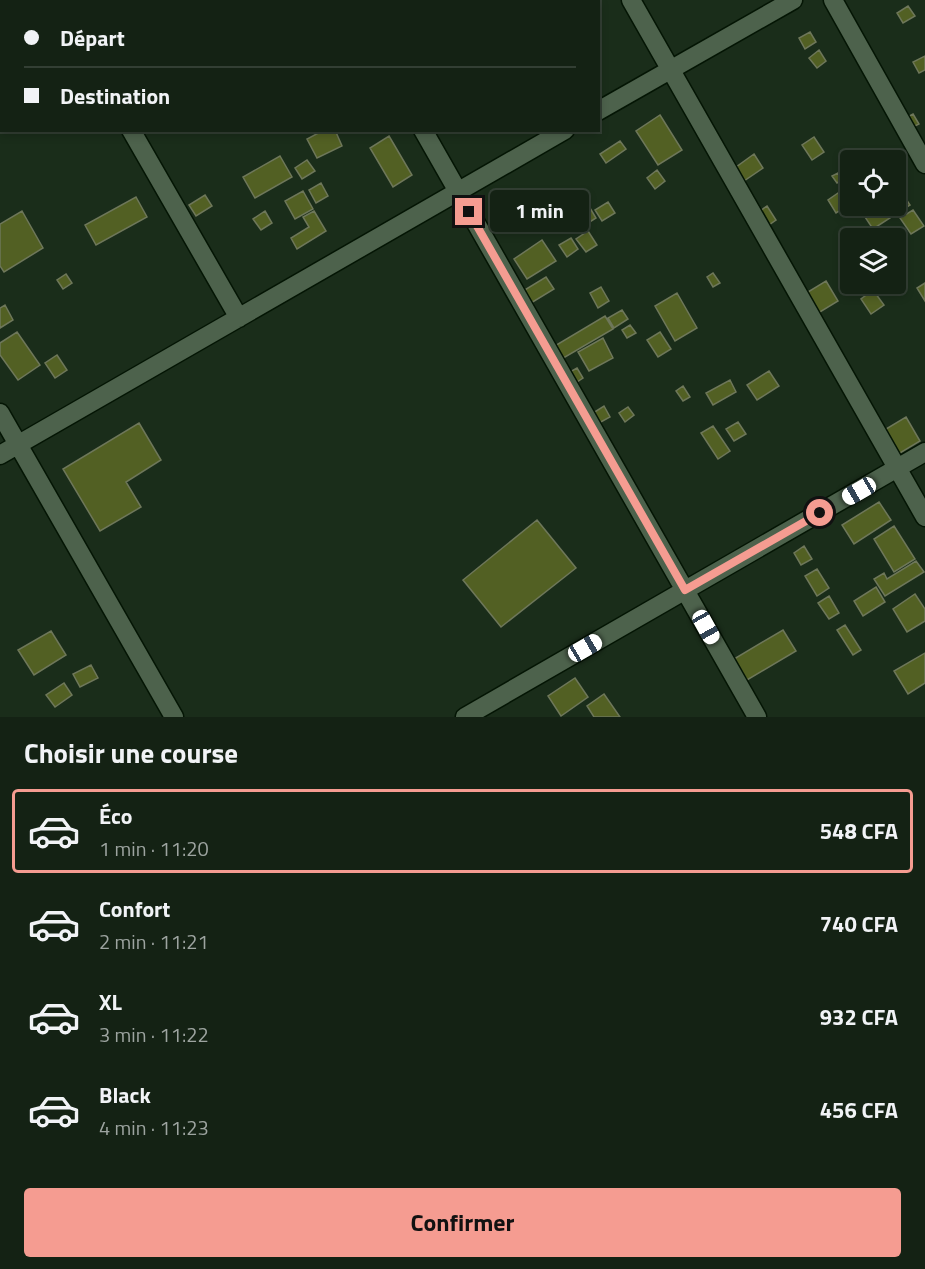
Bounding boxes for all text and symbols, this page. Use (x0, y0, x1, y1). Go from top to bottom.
text: Départ (60, 21, 125, 55)
text: Destination (60, 79, 170, 113)
map controls (840, 150, 906, 294)
button: locate (840, 150, 906, 216)
callout: 1 min (490, 191, 589, 233)
text: 1 min (515, 195, 564, 226)
route end (455, 198, 482, 225)
button: layers (840, 228, 906, 294)
car (839, 474, 879, 508)
route start (806, 499, 833, 526)
car (689, 607, 723, 647)
car (565, 631, 605, 665)
text: Choisir une course (24, 732, 238, 773)
text: Éco (99, 799, 132, 833)
icon: car (27, 804, 81, 858)
text: 548 CFA (820, 814, 898, 848)
text: 1 min · 11:20 (99, 833, 209, 864)
text: Confort (99, 892, 170, 926)
icon: car (27, 897, 81, 951)
text: 740 CFA (820, 907, 898, 941)
text: 2 min · 11:21 (99, 926, 209, 957)
text: XL (99, 985, 122, 1019)
icon: car (27, 990, 81, 1044)
text: 932 CFA (820, 1000, 898, 1034)
text: 3 min · 11:22 (99, 1019, 209, 1050)
text: Black (99, 1078, 151, 1112)
icon: car (27, 1083, 81, 1137)
text: 456 CFA (820, 1093, 898, 1127)
text: 4 min · 11:23 (99, 1112, 209, 1143)
button: Confirmer (24, 1188, 901, 1257)

